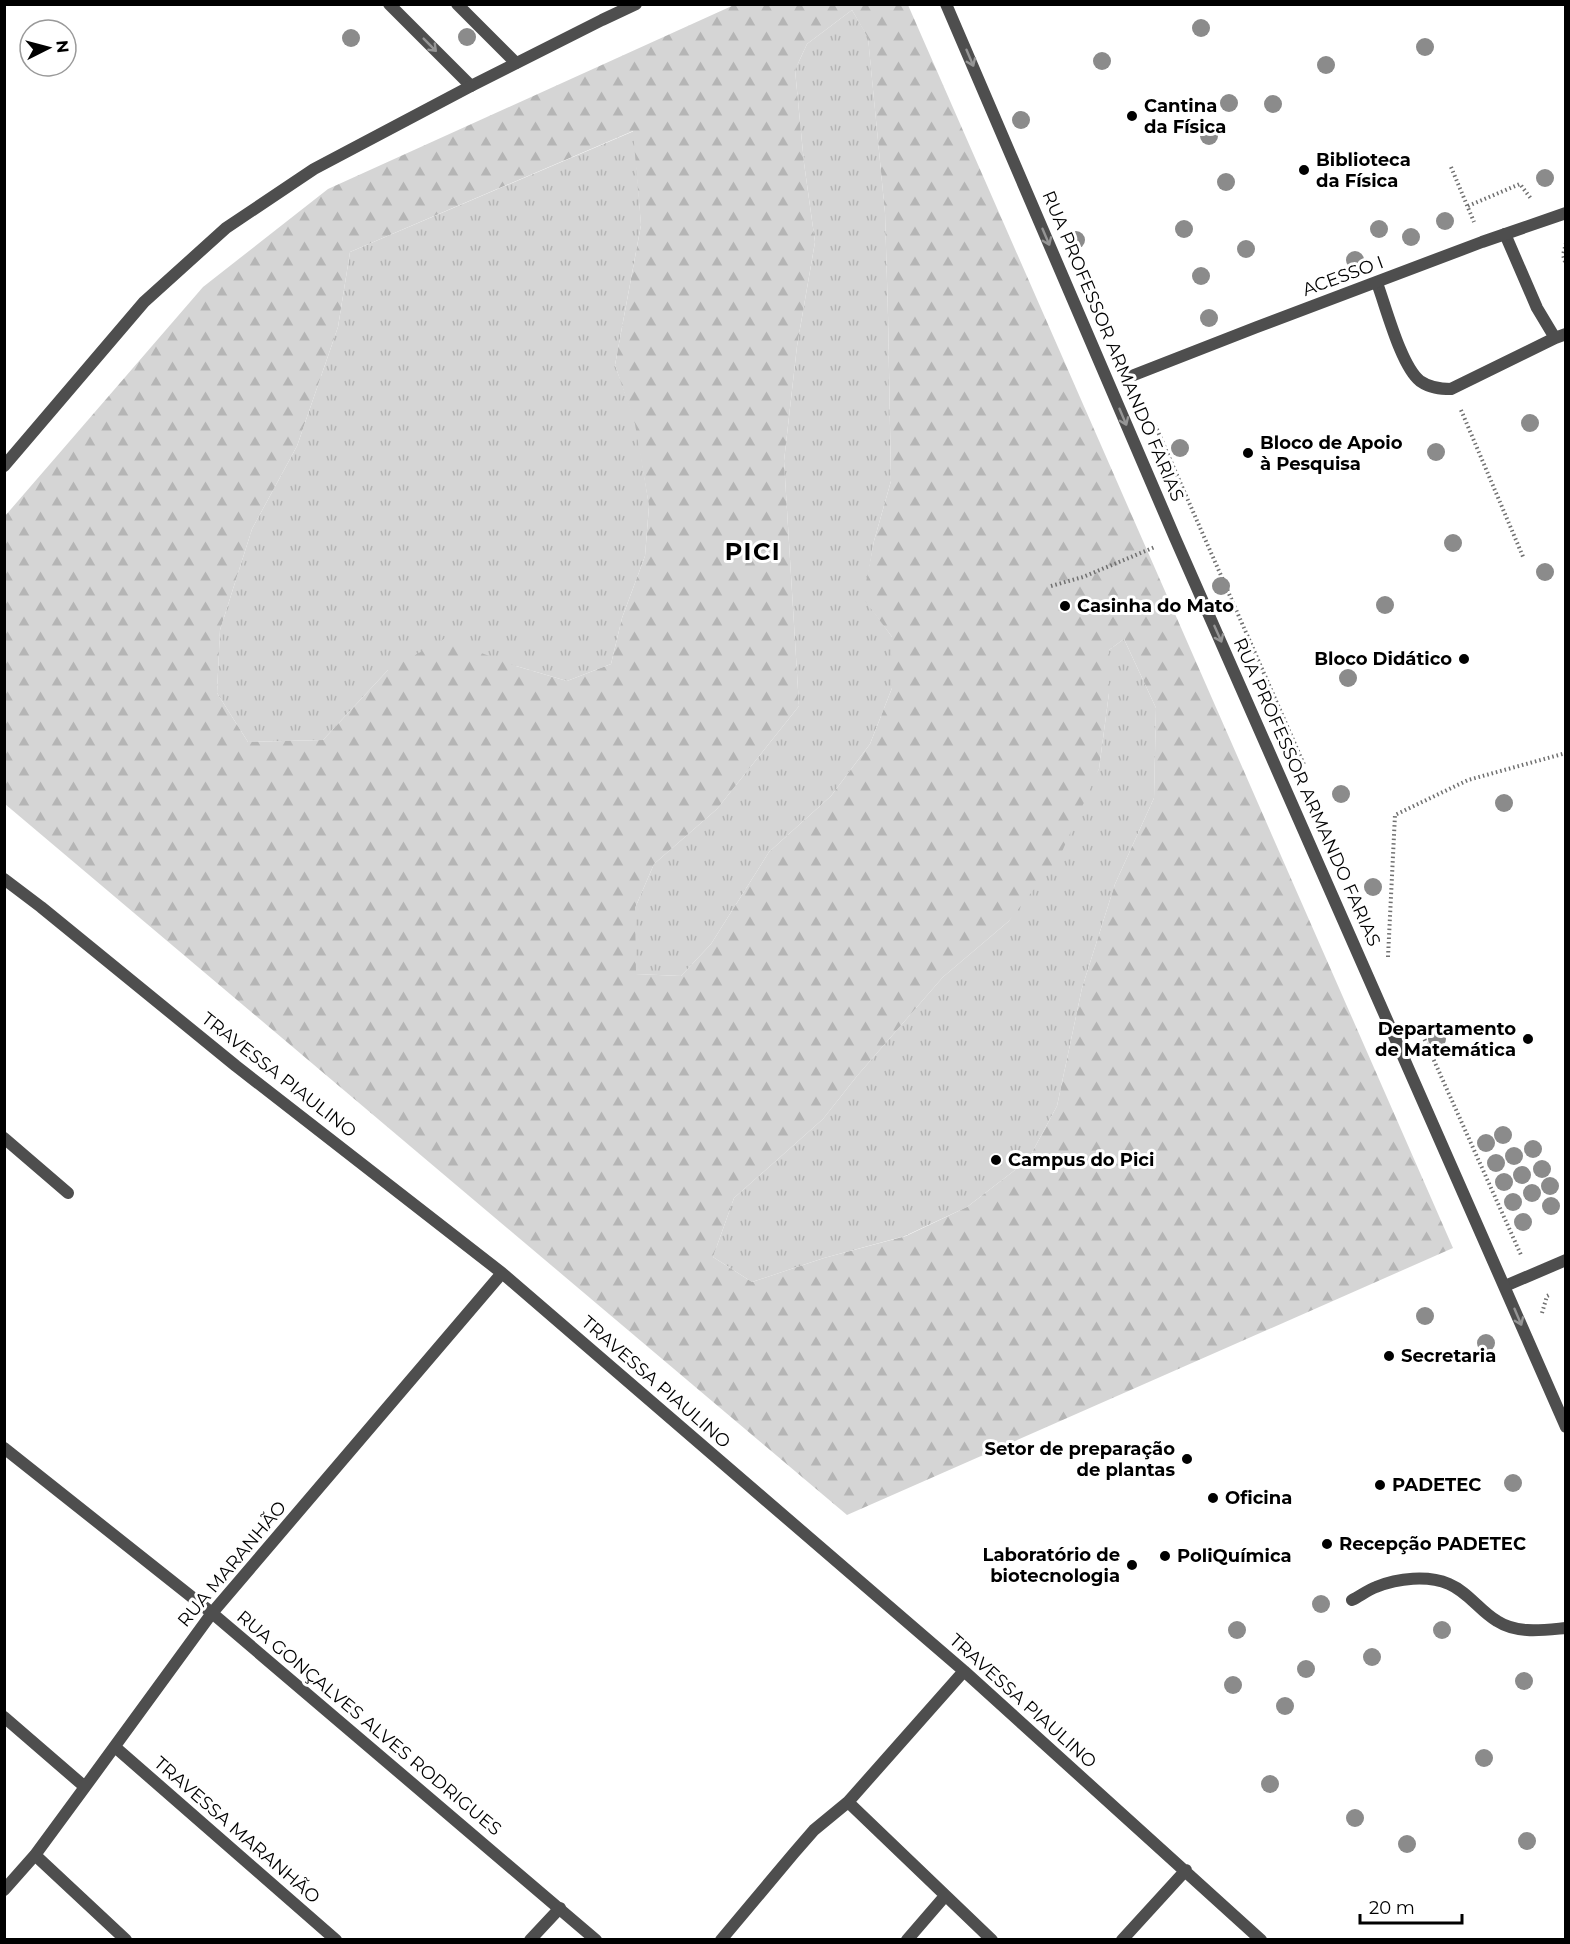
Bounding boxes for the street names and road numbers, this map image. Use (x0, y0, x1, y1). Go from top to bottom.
street label: RUA PROFESSOR ARMANDO FARIAS (1037, 187, 1189, 505)
street label: ACESSO I (1299, 251, 1387, 301)
street label: RUA PROFESSOR ARMANDO FARIAS (1229, 634, 1385, 950)
street label: TRAVESSA PIAULINO (197, 1008, 361, 1142)
street label: TRAVESSA PIAULINO (577, 1311, 735, 1453)
street label: RUA MARANHÃO (173, 1497, 291, 1631)
street label: RUA GONÇALVES ALVES RODRIGUES (232, 1606, 506, 1840)
street label: TRAVESSA PIAULINO (945, 1629, 1101, 1773)
street label: TRAVESSA MARANHÃO (149, 1752, 325, 1908)

